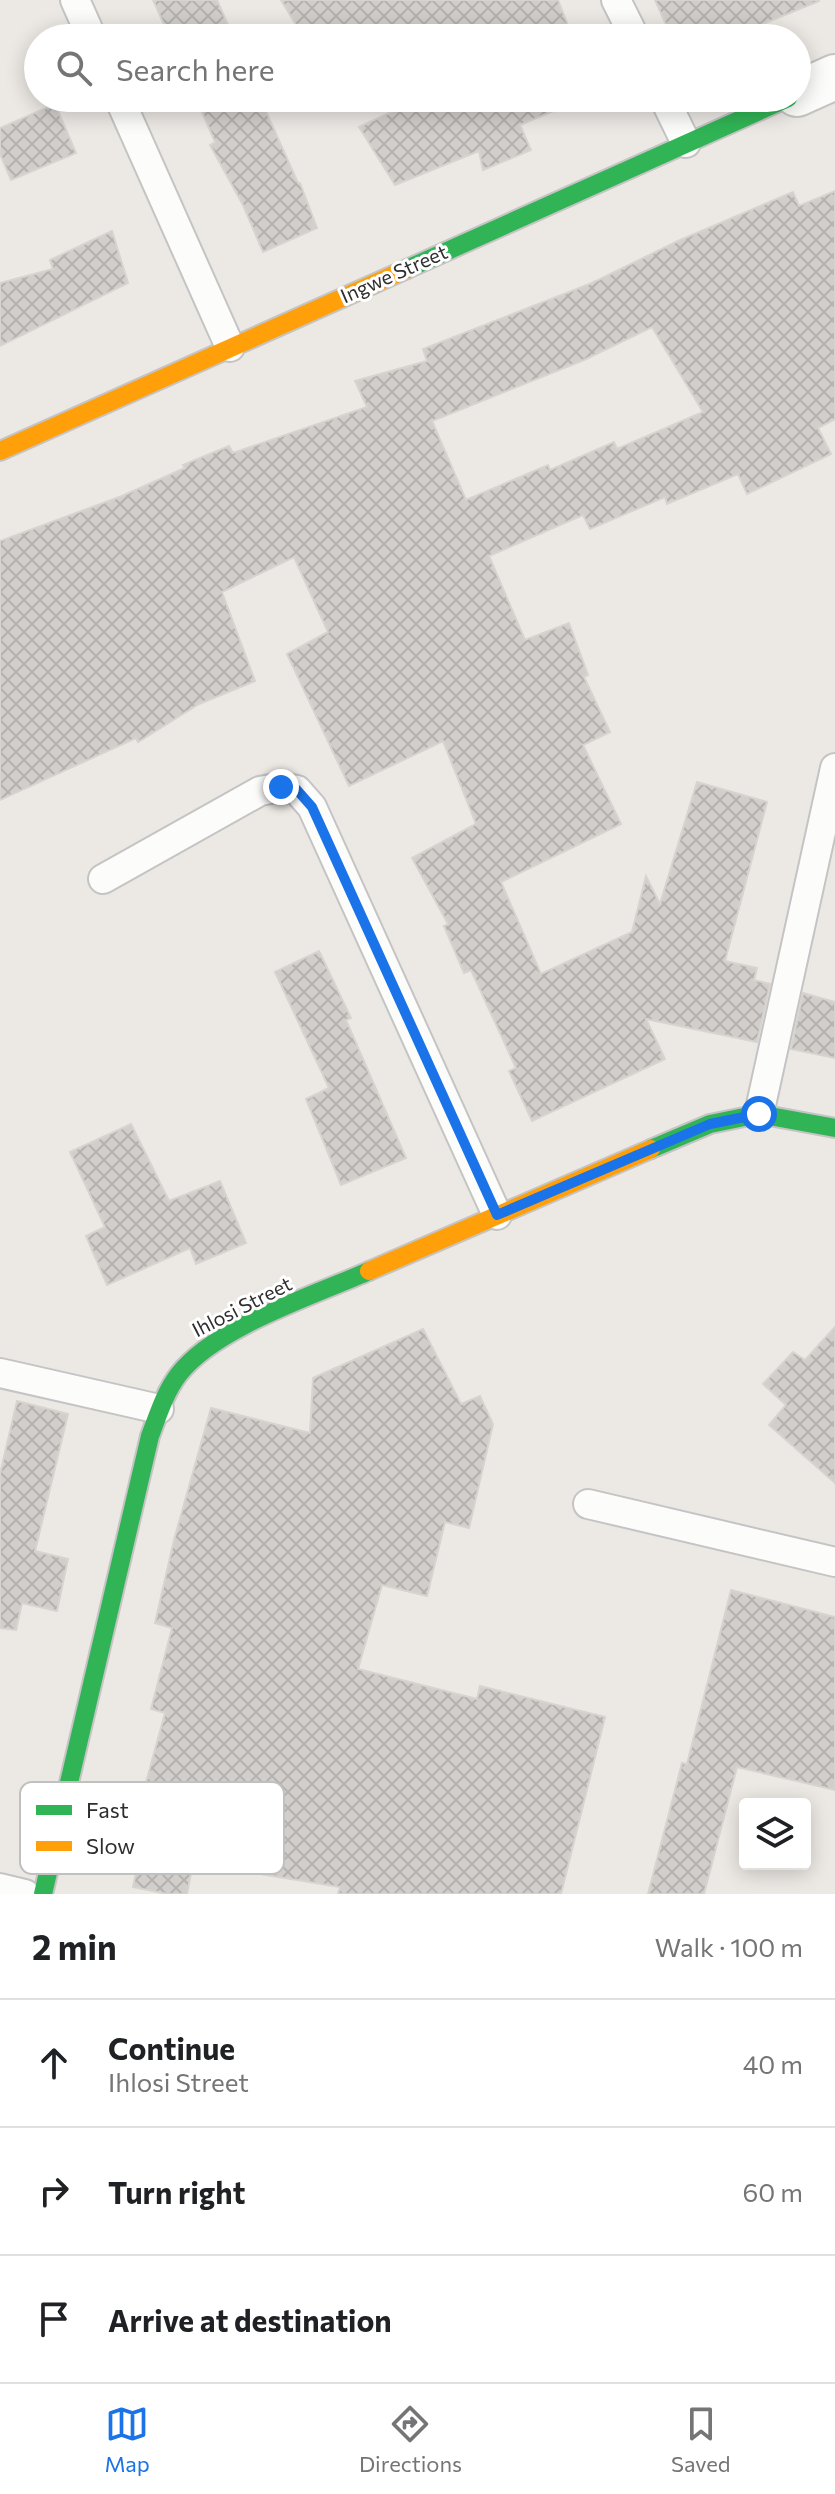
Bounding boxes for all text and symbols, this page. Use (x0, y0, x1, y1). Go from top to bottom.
search box (24, 24, 811, 112)
icon: search (52, 46, 96, 90)
text: Search here (116, 50, 275, 87)
street label: Ingwe Street (336, 239, 451, 307)
route end (263, 769, 299, 805)
route start (741, 1096, 777, 1132)
street label: Ihlosi Street (188, 1271, 295, 1341)
legend (20, 1782, 284, 1874)
text: Fast (86, 1796, 129, 1823)
map controls (739, 1798, 811, 1870)
button: layers (739, 1798, 811, 1870)
text: Slow (86, 1832, 135, 1859)
text: 2 min (32, 1925, 117, 1967)
text: Walk · 100 m (655, 1931, 803, 1962)
text: Continue (108, 2029, 235, 2066)
icon: ahead (32, 2041, 76, 2085)
text: 40 m (743, 2048, 803, 2079)
text: Ihlosi Street (108, 2066, 249, 2097)
icon: right (32, 2169, 76, 2213)
text: Turn right (108, 2173, 245, 2210)
text: 60 m (743, 2176, 803, 2207)
icon: arrive (32, 2297, 76, 2341)
text: Arrive at destination (108, 2301, 392, 2338)
tab: Map (105, 2402, 150, 2477)
tab: Directions (359, 2402, 462, 2477)
tab: Saved (671, 2402, 730, 2477)

